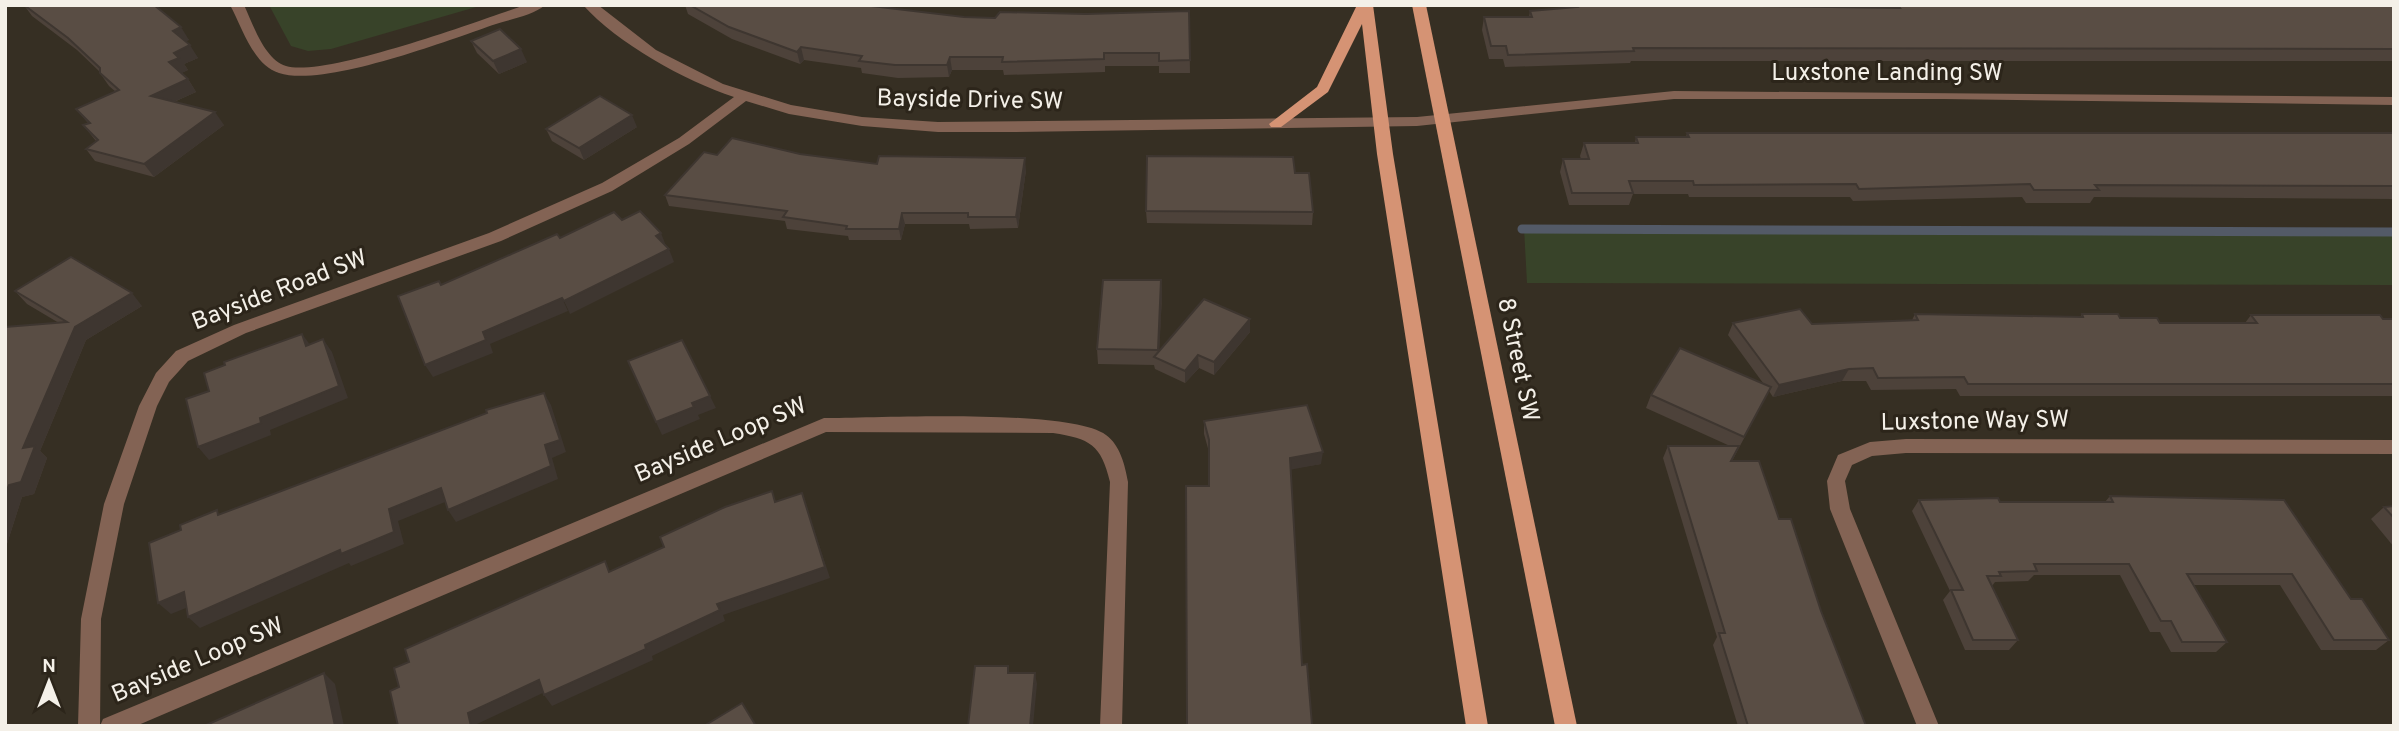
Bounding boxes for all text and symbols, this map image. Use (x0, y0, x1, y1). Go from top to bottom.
street label: Luxstone Landing SW (1771, 59, 2003, 89)
street label: Bayside Drive SW (876, 84, 1064, 118)
street label: Bayside Road SW (188, 244, 372, 338)
street label: 8 Street SW (1489, 295, 1545, 425)
street label: Bayside Loop SW (631, 391, 811, 491)
street label: Luxstone Way SW (1880, 405, 2070, 439)
street label: Bayside Loop SW (108, 611, 288, 711)
north arrow (14, 647, 84, 717)
text: N (42, 655, 56, 679)

